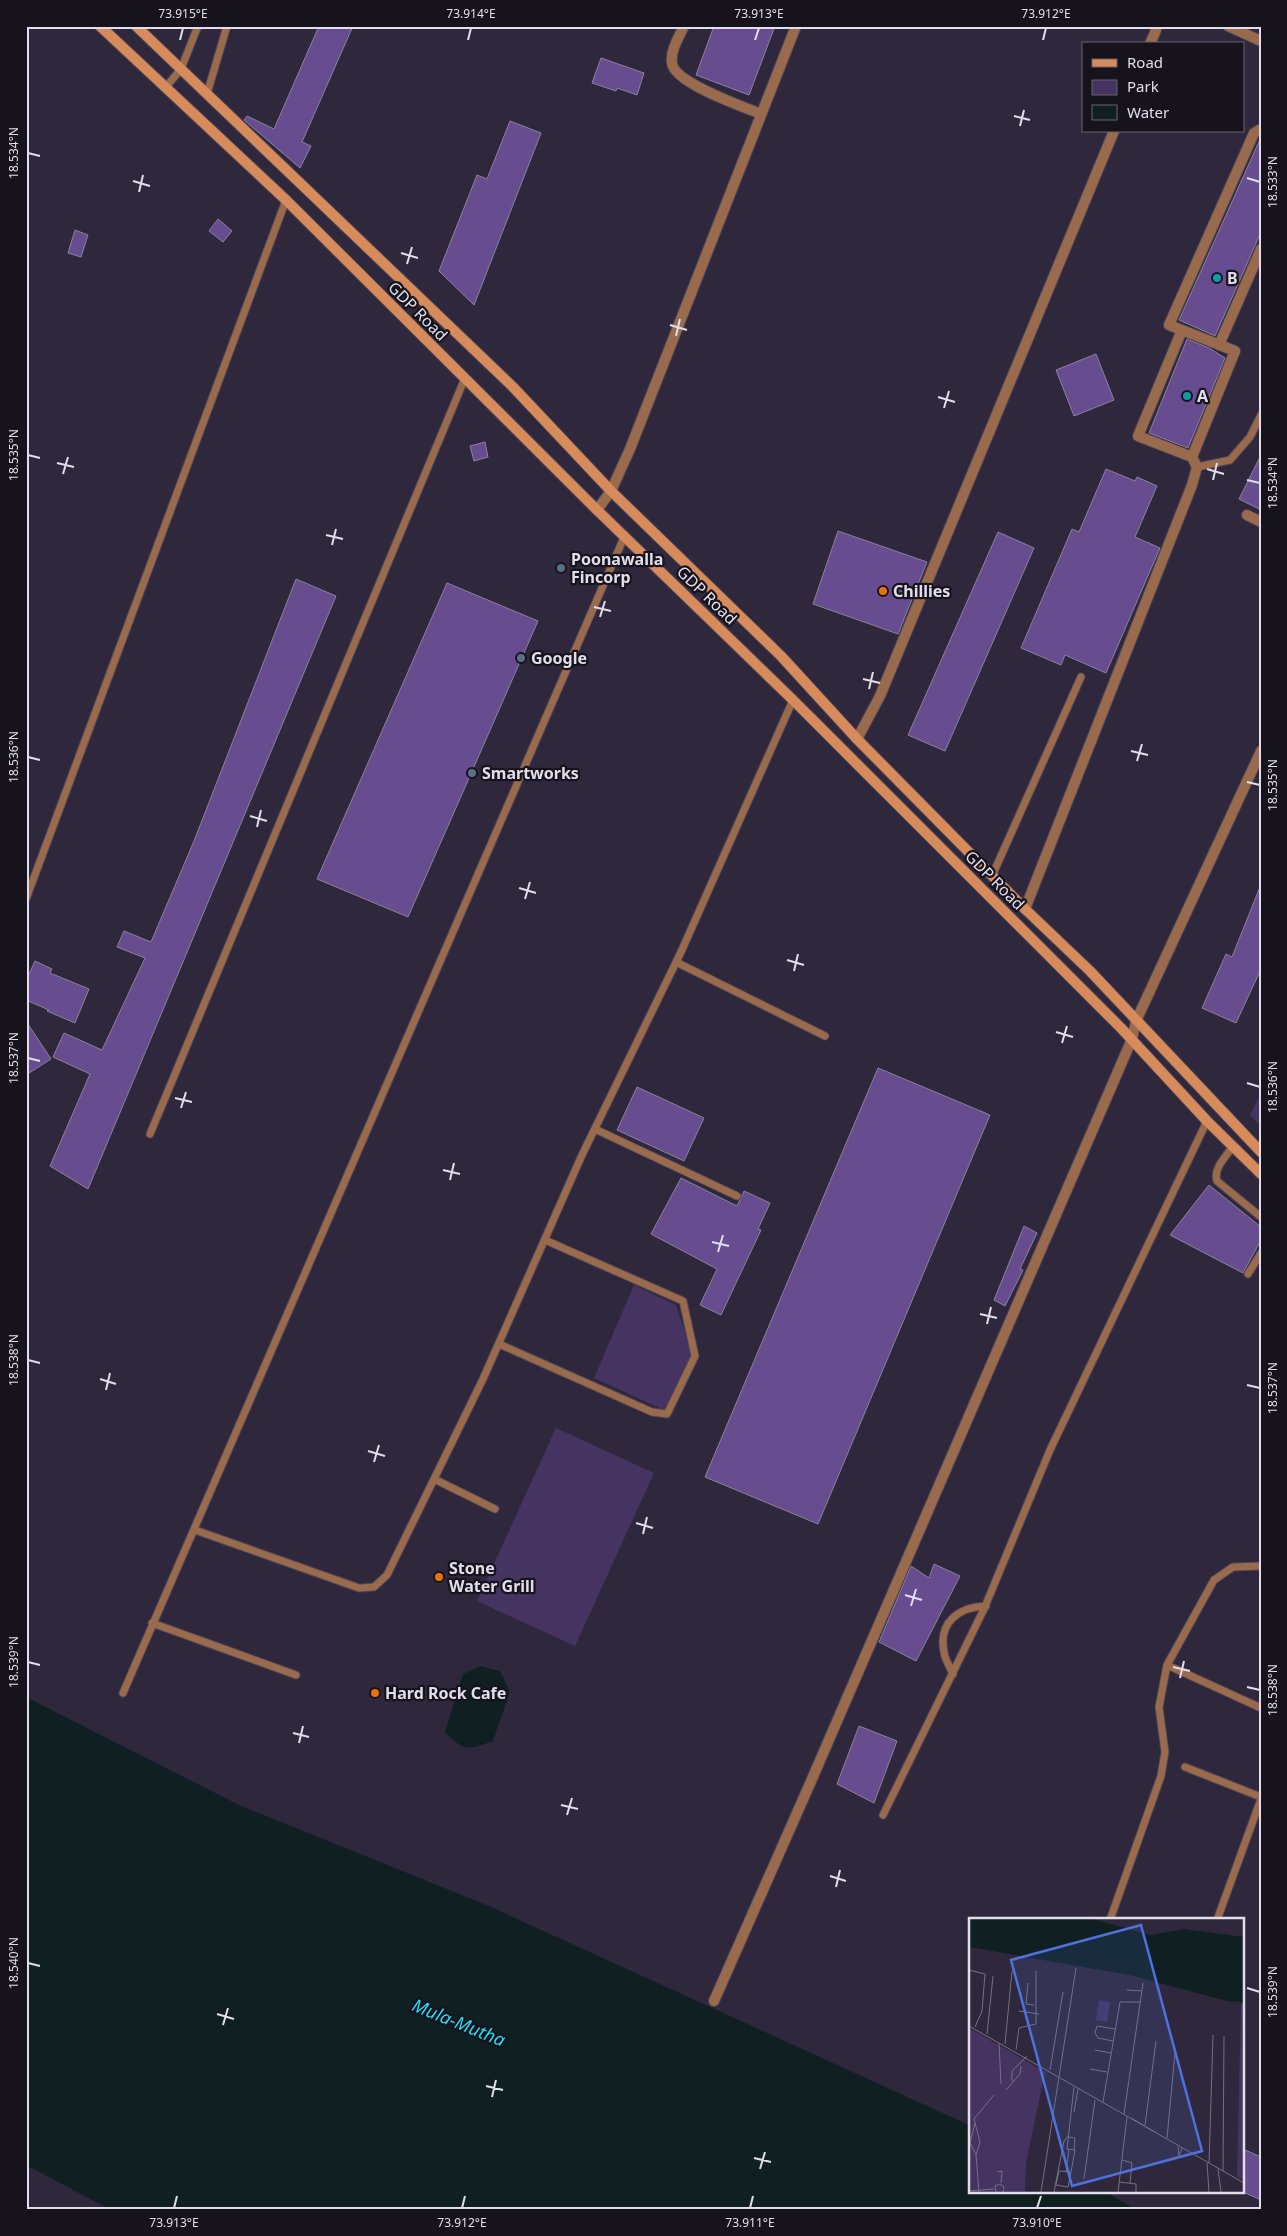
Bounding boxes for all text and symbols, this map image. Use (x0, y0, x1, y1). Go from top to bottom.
text: 73.915°E (158, 5, 208, 22)
text: 73.914°E (446, 5, 496, 22)
text: 73.913°E (734, 5, 784, 22)
text: 73.912°E (1021, 5, 1071, 22)
legend (1082, 42, 1244, 132)
text: Road (1127, 52, 1163, 72)
text: Park (1127, 76, 1159, 96)
text: Water (1127, 102, 1169, 122)
text: 18.534°N (5, 127, 22, 179)
text: 18.533°N (1264, 156, 1281, 208)
place label: B (1227, 267, 1238, 289)
marker: B (1211, 272, 1223, 284)
street label: GDP Road (383, 276, 453, 346)
place label: A (1197, 385, 1209, 407)
marker: A (1181, 390, 1193, 402)
text: 18.535°N (5, 429, 22, 481)
text: 18.534°N (1264, 457, 1281, 509)
place label: Poonawalla Fincorp (571, 548, 663, 588)
street label: GDP Road (672, 561, 742, 629)
marker: Poonawalla Fincorp (555, 562, 567, 574)
place label: Chillies (893, 580, 950, 602)
marker: Chillies (877, 585, 889, 597)
place label: Google (531, 647, 587, 669)
marker: Google (515, 652, 527, 664)
text: 18.536°N (5, 731, 22, 783)
text: 18.535°N (1264, 759, 1281, 811)
place label: Smartworks (482, 762, 579, 784)
marker: Smartworks (466, 767, 478, 779)
street label: GDP Road (960, 845, 1030, 915)
text: 18.537°N (5, 1032, 22, 1084)
text: 18.536°N (1264, 1061, 1281, 1113)
text: 18.538°N (5, 1334, 22, 1386)
text: 18.537°N (1264, 1362, 1281, 1414)
place label: Stone Water Grill (449, 1557, 535, 1597)
marker: Stone Water Grill (433, 1571, 445, 1583)
text: 18.539°N (5, 1636, 22, 1688)
text: 18.538°N (1264, 1664, 1281, 1716)
place label: Hard Rock Cafe (385, 1682, 506, 1704)
marker: Hard Rock Cafe (369, 1687, 381, 1699)
inset map (969, 1918, 1244, 2194)
text: 18.540°N (5, 1937, 22, 1989)
text: 18.539°N (1264, 1966, 1281, 2018)
water label: Mula-Mutha (409, 1992, 509, 2052)
text: 73.913°E (149, 2214, 199, 2231)
text: 73.912°E (437, 2214, 487, 2231)
text: 73.911°E (725, 2214, 775, 2231)
text: 73.910°E (1012, 2214, 1062, 2231)

